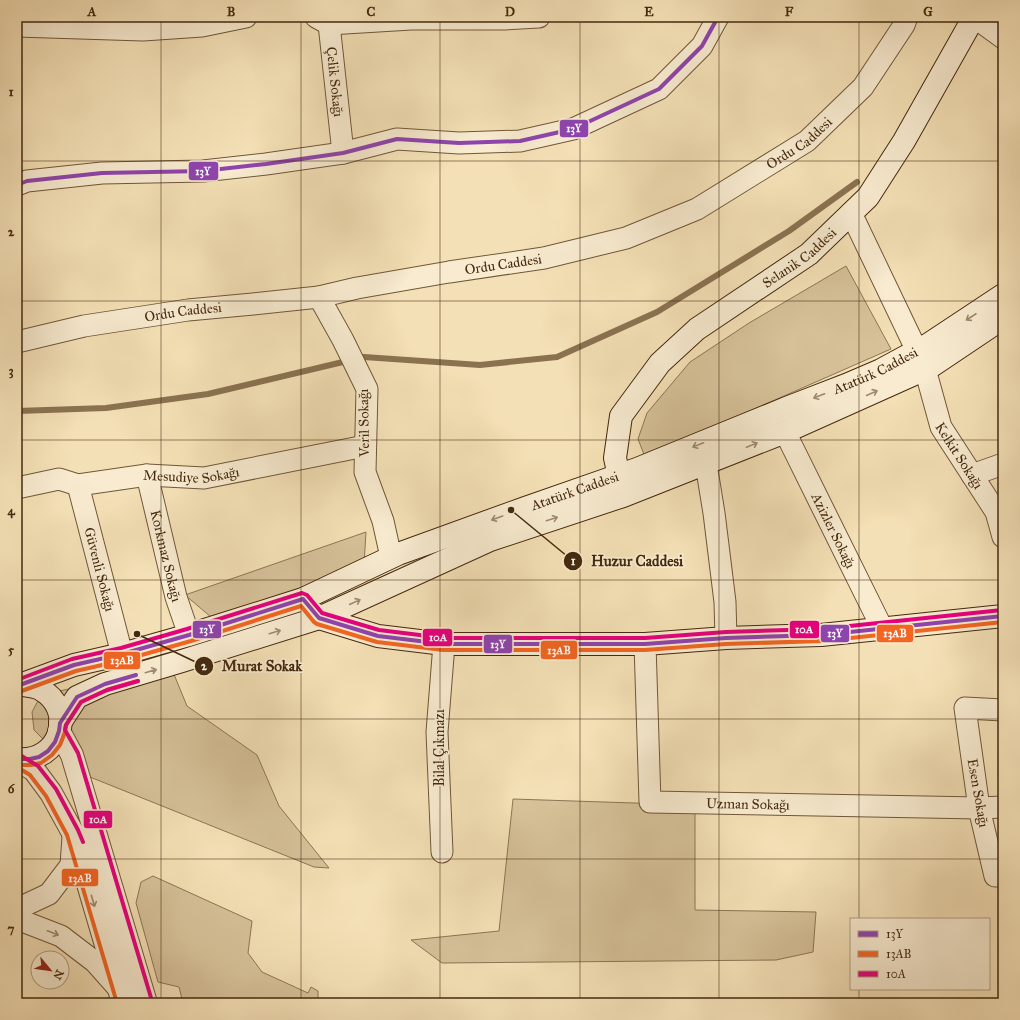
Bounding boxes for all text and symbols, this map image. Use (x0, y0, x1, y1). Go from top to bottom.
text: A (87, 4, 97, 20)
text: B (227, 4, 236, 20)
text: C (367, 4, 376, 20)
text: D (505, 4, 515, 20)
text: E (644, 4, 654, 20)
text: F (785, 4, 794, 20)
text: G (923, 4, 933, 20)
street label: Çelik Sokağı (323, 46, 348, 118)
text: 1 (8, 84, 14, 100)
street label: Ordu Caddesi (763, 113, 835, 173)
line badge: 13Y (559, 119, 589, 138)
text: 13Y (566, 122, 583, 136)
line badge: 13Y (188, 161, 219, 181)
text: 13Y (195, 165, 212, 179)
text: 2 (8, 224, 15, 240)
street label: Selanik Caddesi (759, 224, 840, 291)
street label: Ordu Caddesi (464, 250, 543, 278)
street label: Ordu Caddesi (143, 298, 223, 325)
one-way arrow (966, 313, 977, 321)
street label: Atatürk Caddesi (830, 343, 921, 398)
text: 3 (8, 363, 14, 379)
street label: Veril Sokağı (355, 389, 373, 458)
one-way arrow (865, 389, 877, 396)
one-way arrow (813, 393, 825, 401)
street label: Kelkit Sokağı (932, 419, 987, 492)
one-way arrow (692, 441, 704, 449)
one-way arrow (746, 441, 758, 448)
street label: Mesudiye Sokağı (143, 463, 241, 487)
street label: Atatürk Caddesi (528, 468, 621, 514)
street label: Azizler Sokağı (808, 489, 860, 571)
text: 4 (7, 503, 15, 519)
street label: Korkmaz Sokağı (147, 508, 186, 604)
one-way arrow (491, 515, 504, 522)
one-way arrow (546, 515, 558, 523)
street label: Güvenli Sokağı (81, 525, 119, 613)
callout: Huzur Caddesi (563, 548, 691, 575)
text: Huzur Caddesi (591, 552, 684, 570)
text: 1 (571, 554, 576, 568)
one-way arrow (348, 598, 360, 605)
line badge: 13Y (192, 620, 222, 639)
line badge: 10A (789, 620, 820, 639)
text: 13Y (199, 623, 216, 637)
text: 10A (795, 623, 814, 636)
line badge: 13Y (820, 624, 850, 643)
line badge: 13AB (876, 624, 914, 643)
text: 13Y (827, 627, 844, 641)
text: 13AB (883, 627, 907, 641)
one-way arrow (268, 628, 281, 635)
line badge: 10A (422, 628, 453, 647)
text: 10A (429, 631, 448, 644)
line badge: 13Y (483, 634, 513, 654)
text: 13Y (490, 638, 507, 652)
line badge: 13AB (540, 640, 578, 660)
text: 5 (8, 642, 15, 658)
text: 13AB (547, 644, 571, 658)
line badge: 13AB (103, 651, 141, 670)
callout: Murat Sokak (194, 652, 310, 679)
text: 13AB (110, 654, 134, 668)
text: Murat Sokak (222, 657, 303, 675)
text: 2 (201, 659, 208, 673)
one-way arrow (144, 667, 157, 674)
street label: Bilal Çıkmazı (431, 709, 448, 787)
street label: Esen Sokağı (964, 757, 992, 829)
text: 6 (8, 781, 16, 797)
street label: Uzman Sokağı (706, 795, 790, 813)
line badge: 10A (83, 810, 113, 829)
text: 10A (89, 813, 108, 826)
line badge: 13AB (61, 868, 99, 887)
text: 13AB (68, 872, 92, 886)
one-way arrow (90, 894, 97, 907)
legend (850, 918, 990, 990)
text: 7 (8, 921, 15, 937)
text: 13Y (886, 927, 904, 941)
one-way arrow (47, 930, 59, 938)
text: 13AB (886, 947, 912, 961)
north arrow (30, 950, 70, 990)
text: N (50, 967, 66, 982)
text: 10A (886, 967, 906, 981)

